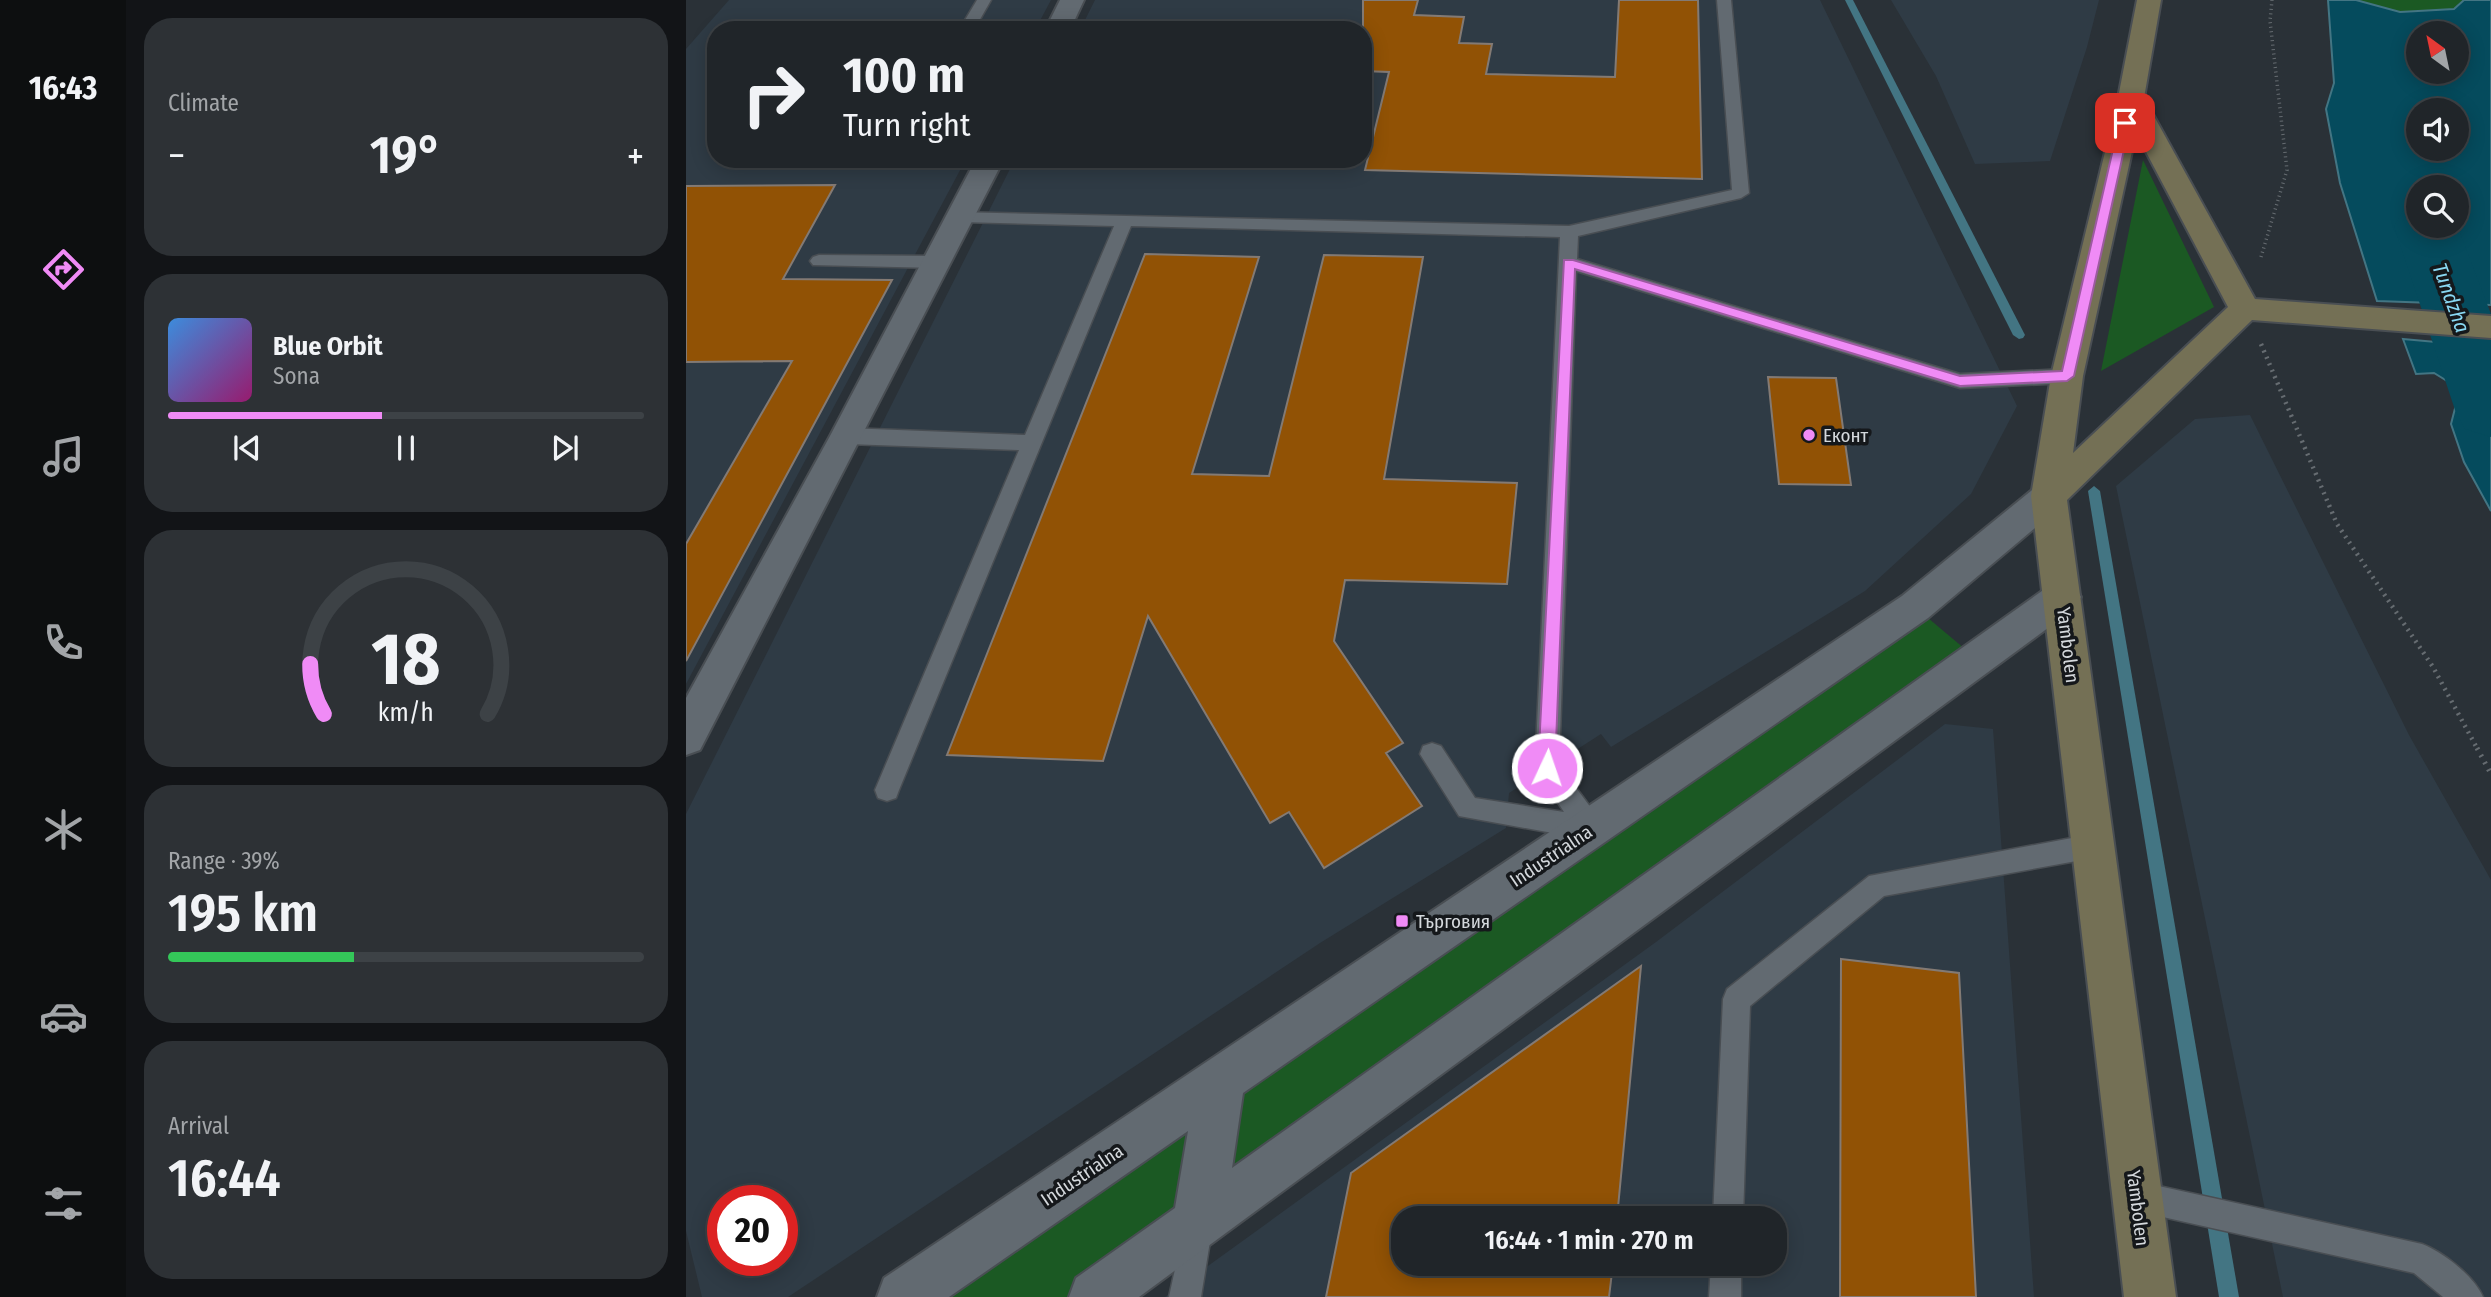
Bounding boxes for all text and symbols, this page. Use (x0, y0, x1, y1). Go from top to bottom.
north arrow (2406, 21, 2469, 84)
map controls (2406, 21, 2469, 238)
text: 100 m (843, 46, 965, 105)
icon: right (728, 49, 819, 140)
text: 16:43 (29, 69, 97, 107)
text: Climate (168, 89, 239, 117)
pin (2095, 93, 2155, 153)
button: sound (2406, 98, 2469, 161)
icon: arrive (2106, 104, 2144, 142)
text: Turn right (843, 106, 970, 144)
text: 19° (370, 124, 442, 187)
text: − (168, 133, 185, 179)
text: + (627, 133, 644, 179)
button: search (2406, 175, 2469, 238)
icon: directions (39, 245, 88, 294)
water label: Tundzha (2426, 260, 2476, 336)
text: Blue Orbit (273, 331, 383, 362)
text: Sona (273, 362, 320, 390)
place label: Еконт (1823, 424, 1869, 447)
marker: Еконт (1801, 427, 1817, 443)
icon: previous (228, 429, 266, 467)
icon: pause (387, 429, 425, 467)
icon: next (546, 429, 584, 467)
icon: music (39, 432, 88, 481)
street label: Yambolen (2052, 606, 2084, 684)
text: 18 (371, 617, 441, 704)
icon: phone (39, 618, 88, 667)
text: km/h (378, 698, 434, 728)
position arrow (1510, 731, 1584, 805)
icon: climate (39, 805, 88, 854)
street label: Industrialna (1505, 820, 1597, 892)
text: Range · 39% (168, 847, 280, 875)
text: 195 km (168, 882, 318, 945)
place label: Търговия (1416, 910, 1490, 933)
marker: Търговия (1394, 913, 1410, 929)
icon: car (39, 992, 88, 1041)
text: Arrival (168, 1112, 229, 1140)
street label: Industrialna (1036, 1139, 1128, 1211)
text: 16:44 (168, 1147, 281, 1210)
street label: Yambolen (2122, 1169, 2154, 1247)
icon: filters (39, 1179, 88, 1228)
speed limit sign: 20 (707, 1185, 798, 1276)
text: 16:44 · 1 min · 270 m (1484, 1225, 1694, 1256)

